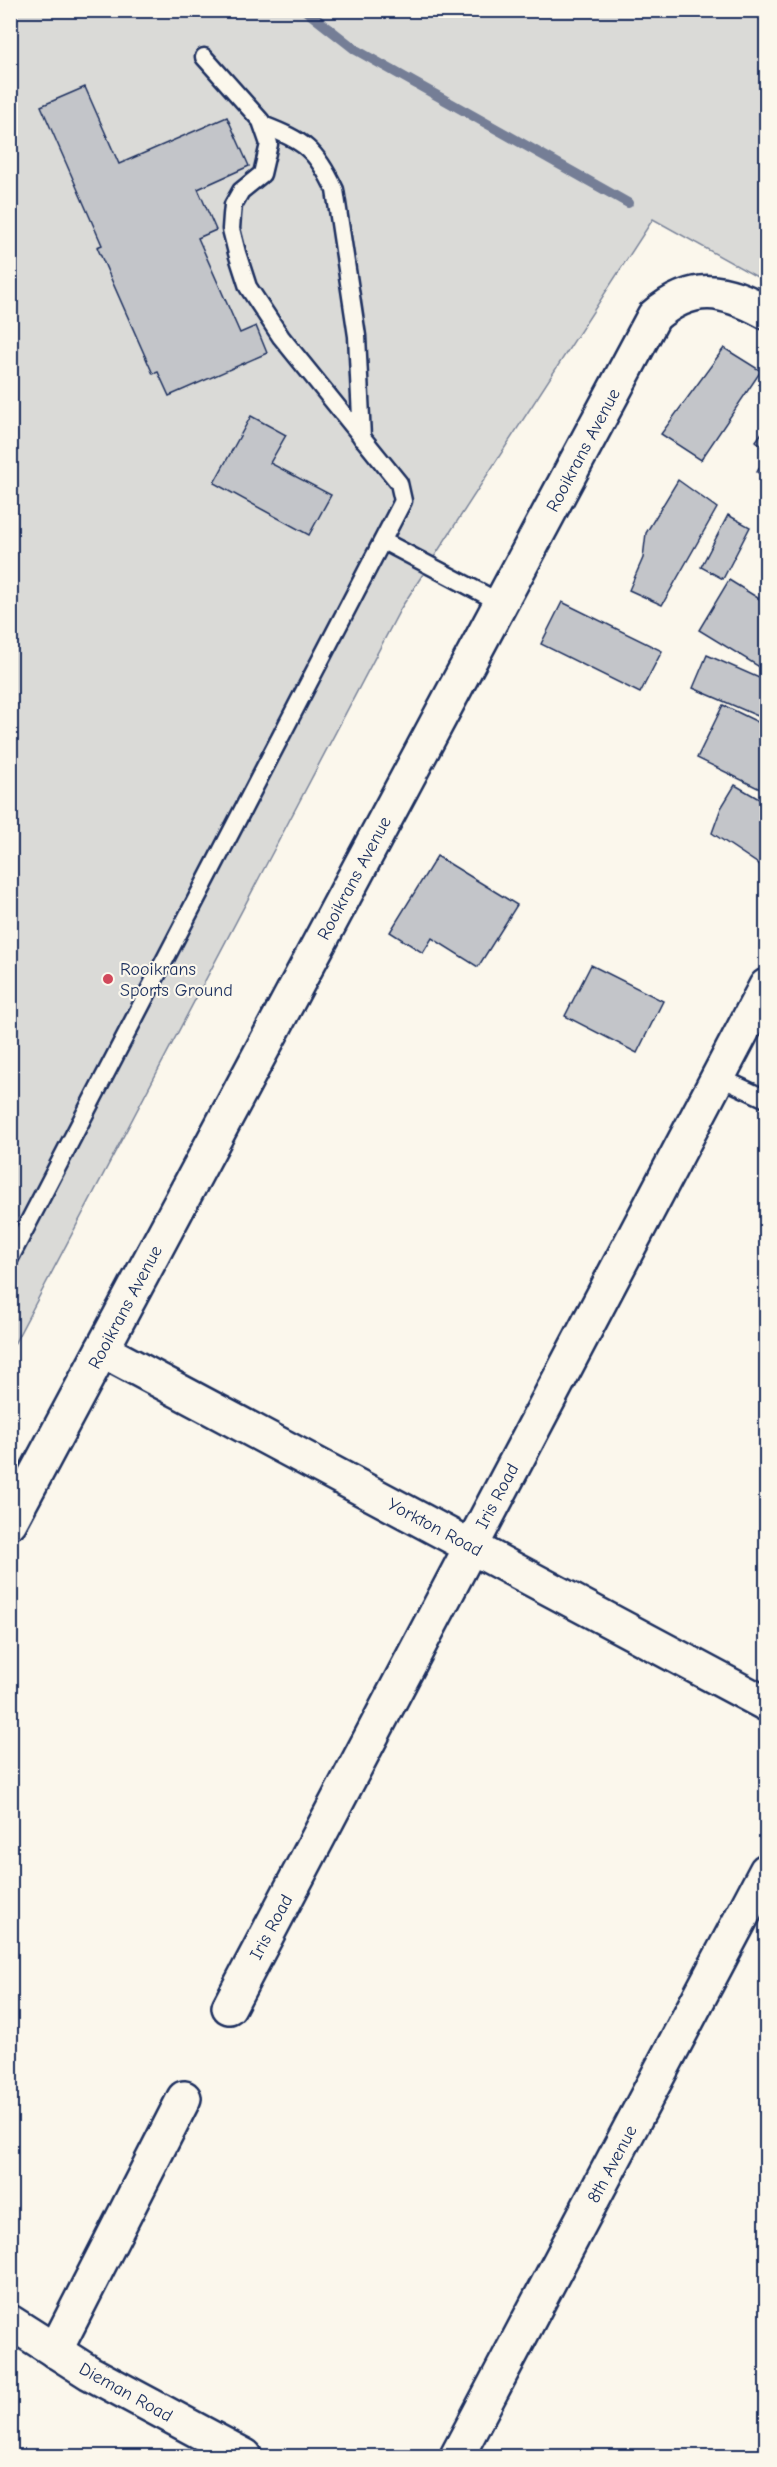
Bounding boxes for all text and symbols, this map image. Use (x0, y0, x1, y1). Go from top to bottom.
street label: Rooikrans Avenue (542, 385, 625, 516)
street label: Rooikrans Avenue (313, 813, 396, 944)
place label: Rooikrans Sports Ground (120, 959, 233, 1001)
marker: Rooikrans Sports Ground (101, 972, 115, 986)
street label: Rooikrans Avenue (84, 1242, 167, 1373)
street label: Iris Road (472, 1460, 523, 1532)
street label: Yorkton Road (384, 1494, 486, 1561)
street label: Iris Road (246, 1891, 297, 1963)
street label: 8th Avenue (583, 2122, 642, 2207)
street label: Dieman Road (75, 2358, 176, 2427)

